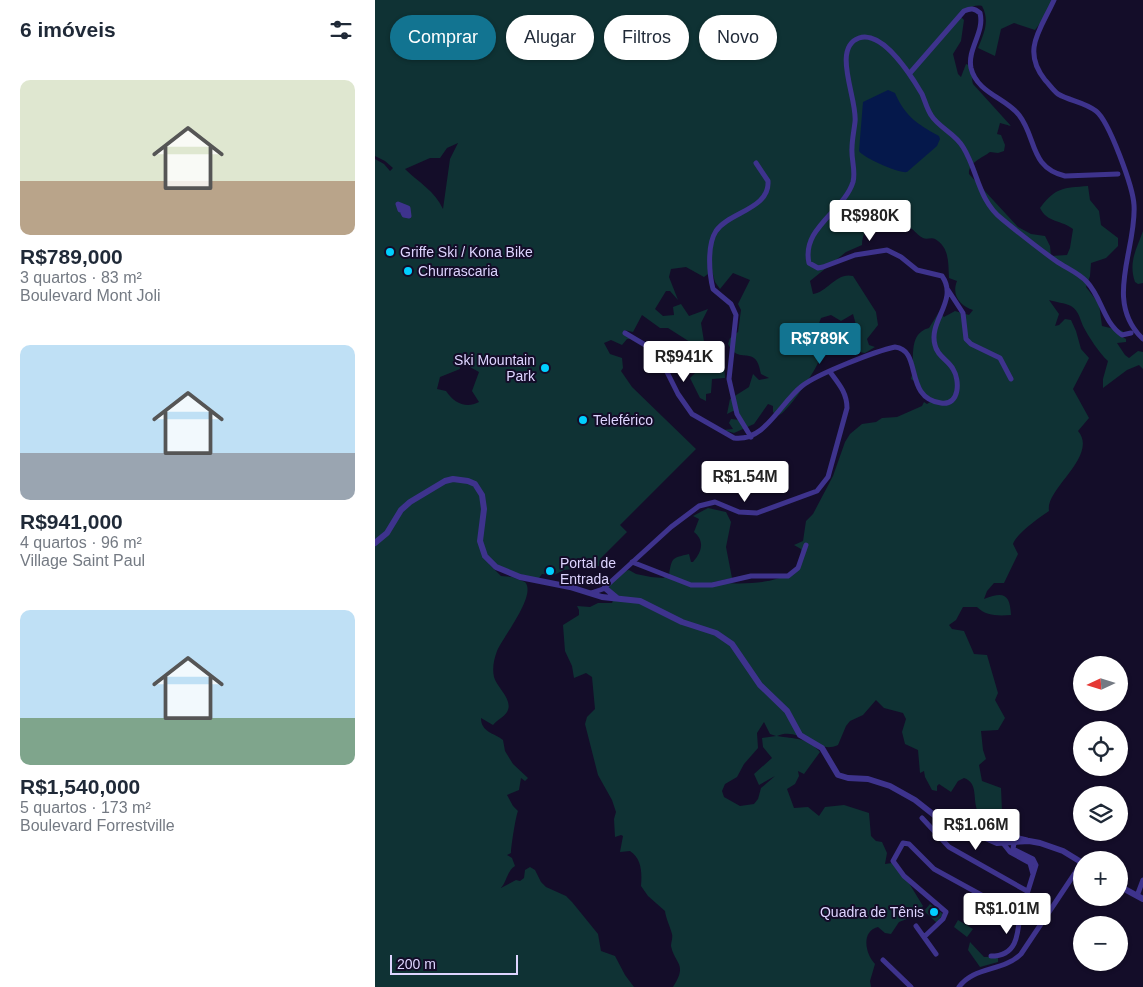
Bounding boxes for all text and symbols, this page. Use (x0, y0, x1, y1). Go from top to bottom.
chip: Comprar (390, 15, 496, 60)
chip: Alugar (506, 15, 594, 60)
chip: Filtros (604, 15, 689, 60)
chip: Novo (699, 15, 777, 60)
icon: filters (327, 16, 355, 44)
text: 6 imóveis (20, 18, 116, 41)
icon: home (143, 113, 233, 203)
pin: R$980K (829, 200, 911, 242)
text: R$980K (841, 207, 899, 224)
place label: Griffe Ski / Kona Bike (400, 244, 533, 260)
text: R$789,000 (20, 245, 123, 268)
marker: Griffe Ski / Kona Bike (384, 246, 396, 258)
place label: Churrascaria (418, 263, 498, 279)
marker: Churrascaria (402, 265, 414, 277)
text: 3 quartos · 83 m² (20, 269, 142, 286)
text: Boulevard Mont Joli (20, 287, 161, 304)
pin: R$789K (779, 322, 861, 365)
text: R$789K (791, 330, 849, 347)
pin: R$941K (643, 340, 725, 383)
text: R$941K (655, 348, 713, 365)
place label: Ski Mountain Park (454, 352, 536, 384)
marker: Ski Mountain Park (539, 362, 551, 374)
icon: home (143, 378, 233, 468)
place label: Teleférico (593, 412, 653, 428)
marker: Teleférico (577, 414, 589, 426)
pin: R$1.54M (699, 460, 791, 503)
text: R$1.54M (713, 468, 777, 485)
text: R$941,000 (20, 510, 123, 533)
text: 4 quartos · 96 m² (20, 534, 142, 551)
text: Village Saint Paul (20, 552, 145, 569)
place label: Portal de Entrada (560, 555, 616, 587)
marker: Portal de Entrada (544, 565, 556, 577)
icon: home (143, 643, 233, 733)
north arrow (1073, 656, 1127, 711)
map controls (1073, 656, 1128, 971)
button: locate (1073, 721, 1128, 776)
text: R$1,540,000 (20, 775, 140, 798)
button: layers (1073, 786, 1128, 841)
text: 5 quartos · 173 m² (20, 799, 151, 816)
pin: R$1.06M (930, 808, 1022, 851)
text: R$1.06M (944, 816, 1008, 833)
text: Boulevard Forrestville (20, 817, 175, 834)
button: + (1073, 851, 1128, 906)
pin: R$1.01M (961, 892, 1053, 935)
text: R$1.01M (975, 900, 1039, 917)
place label: Quadra de Tênis (820, 904, 924, 920)
marker: Quadra de Tênis (928, 906, 940, 918)
button: − (1073, 916, 1128, 971)
scale bar (390, 952, 517, 975)
text: 200 m (397, 956, 436, 972)

